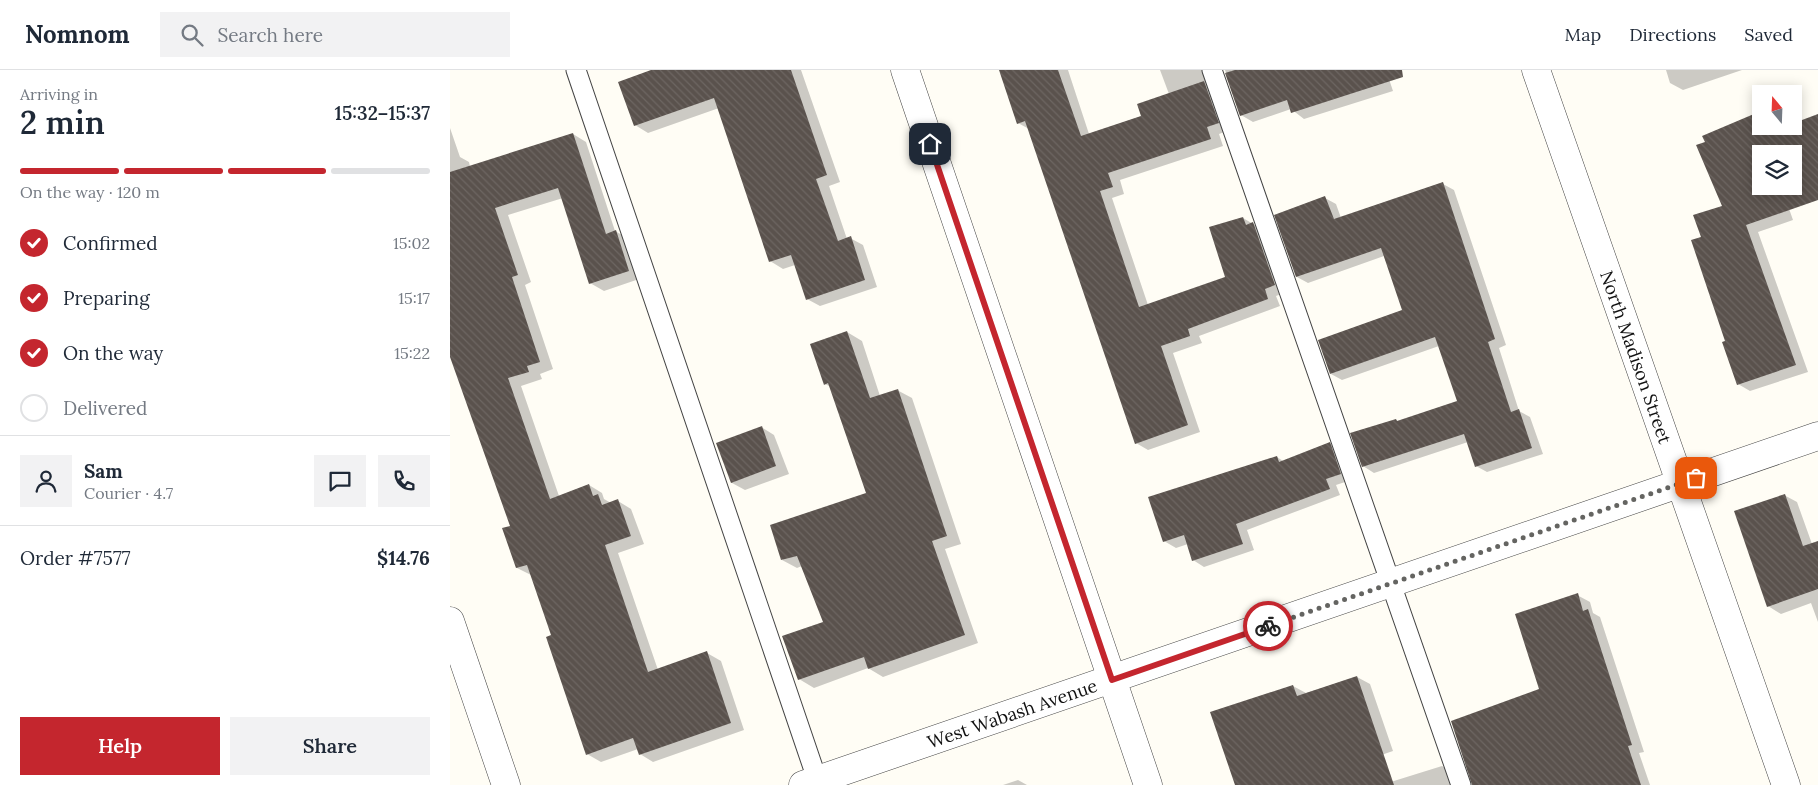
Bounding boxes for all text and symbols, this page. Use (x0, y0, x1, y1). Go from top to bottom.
search box (160, 12, 510, 57)
text: Nomnom (25, 19, 130, 50)
icon: search (178, 21, 206, 49)
text: Search here (218, 23, 323, 47)
text: Map (1565, 23, 1601, 46)
text: Directions (1629, 23, 1716, 46)
text: Saved (1744, 23, 1793, 46)
text: Arriving in (20, 84, 98, 104)
north arrow (1752, 85, 1802, 135)
map controls (1752, 85, 1802, 195)
text: 15:32–15:37 (335, 101, 430, 125)
text: 2 min (20, 102, 105, 143)
pin (909, 123, 951, 165)
icon: home (916, 130, 944, 158)
button: layers (1752, 145, 1802, 195)
text: On the way · 120 m (20, 182, 160, 202)
icon: check (20, 229, 48, 257)
text: Confirmed (63, 231, 158, 255)
text: 15:02 (393, 233, 430, 253)
street label: North Madison Street (1595, 267, 1677, 447)
icon: check (20, 284, 48, 312)
text: Preparing (63, 286, 150, 310)
text: 15:17 (398, 288, 430, 308)
icon: check (20, 339, 48, 367)
text: On the way (63, 341, 163, 365)
text: 15:22 (394, 343, 430, 363)
text: Delivered (63, 396, 147, 420)
button: person (20, 455, 72, 507)
button: chat (314, 455, 366, 507)
button: phone (378, 455, 430, 507)
pin (1675, 457, 1717, 499)
text: Sam (84, 459, 123, 483)
icon: bag (1682, 464, 1710, 492)
text: Courier · 4.7 (84, 483, 173, 503)
text: Order #7577 (20, 546, 130, 570)
text: $14.76 (377, 546, 430, 570)
courier (1243, 601, 1293, 651)
icon: bike (1254, 612, 1282, 640)
street label: West Wabash Avenue (924, 673, 1100, 753)
button: Help (20, 717, 220, 775)
button: Share (230, 717, 430, 775)

